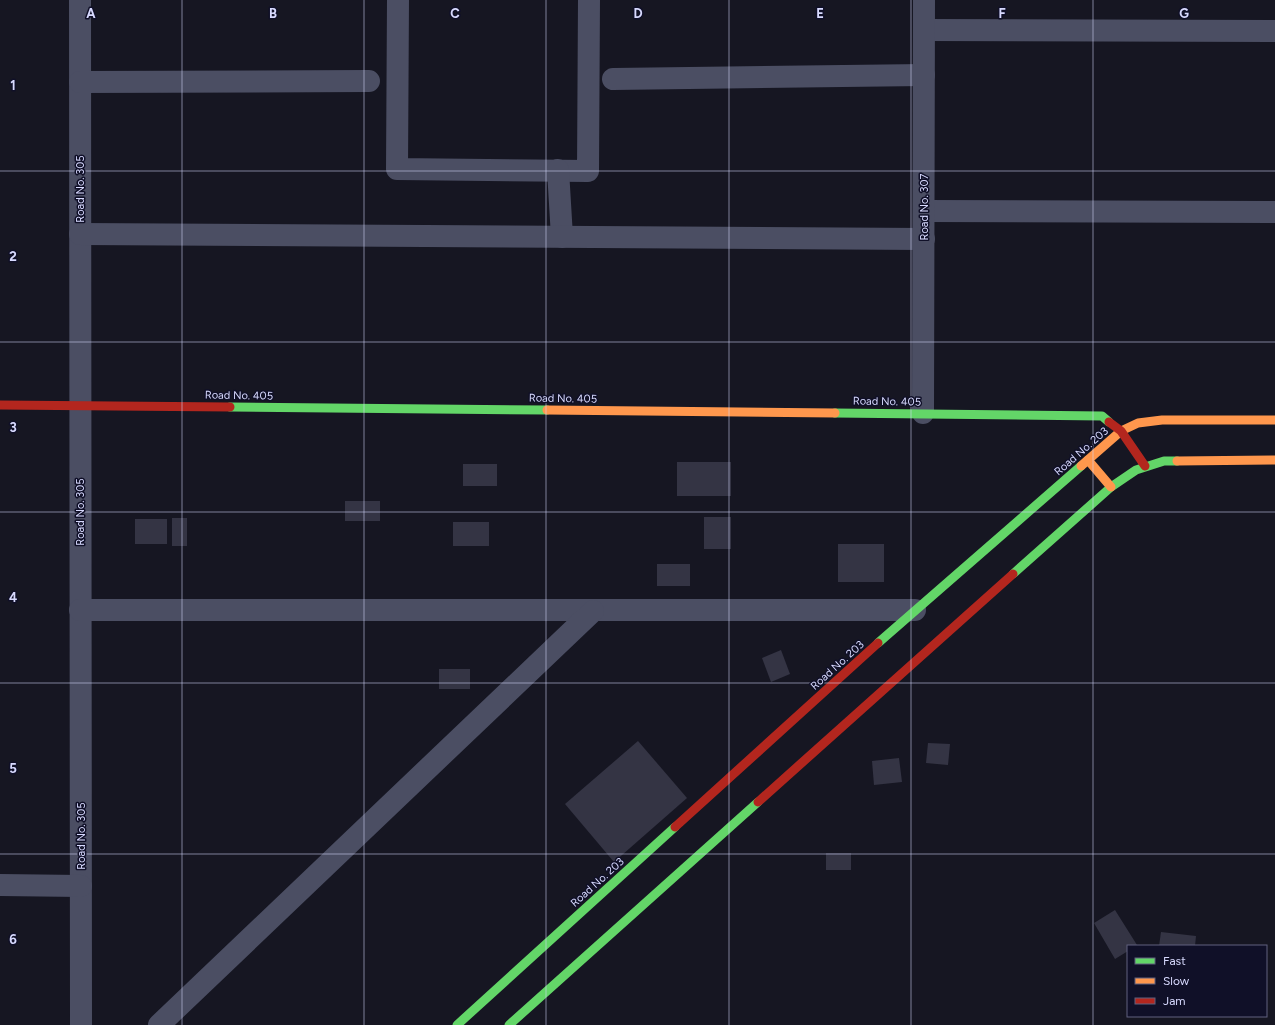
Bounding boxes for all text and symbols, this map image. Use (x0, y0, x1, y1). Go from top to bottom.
text: A (86, 6, 96, 21)
text: B (269, 6, 277, 21)
text: C (450, 6, 460, 21)
text: D (633, 6, 643, 21)
text: E (816, 6, 824, 21)
text: F (998, 6, 1006, 21)
text: G (1179, 6, 1189, 21)
text: 1 (10, 78, 16, 93)
street label: Road No. 305 (74, 155, 87, 223)
street label: Road No. 307 (918, 173, 931, 240)
text: 2 (9, 249, 17, 264)
street label: Road No. 405 (205, 388, 273, 403)
street label: Road No. 405 (529, 391, 597, 406)
street label: Road No. 405 (853, 394, 921, 409)
text: 3 (9, 420, 17, 435)
street label: Road No. 203 (1052, 424, 1111, 478)
street label: Road No. 305 (74, 478, 87, 546)
text: 4 (9, 590, 17, 605)
street label: Road No. 203 (808, 638, 867, 693)
text: 5 (9, 761, 17, 776)
street label: Road No. 305 (75, 802, 88, 870)
street label: Road No. 203 (568, 855, 627, 910)
text: 6 (9, 932, 17, 947)
legend (1127, 945, 1267, 1017)
text: Fast (1163, 954, 1186, 968)
text: Slow (1163, 974, 1190, 988)
text: Jam (1163, 994, 1186, 1008)

